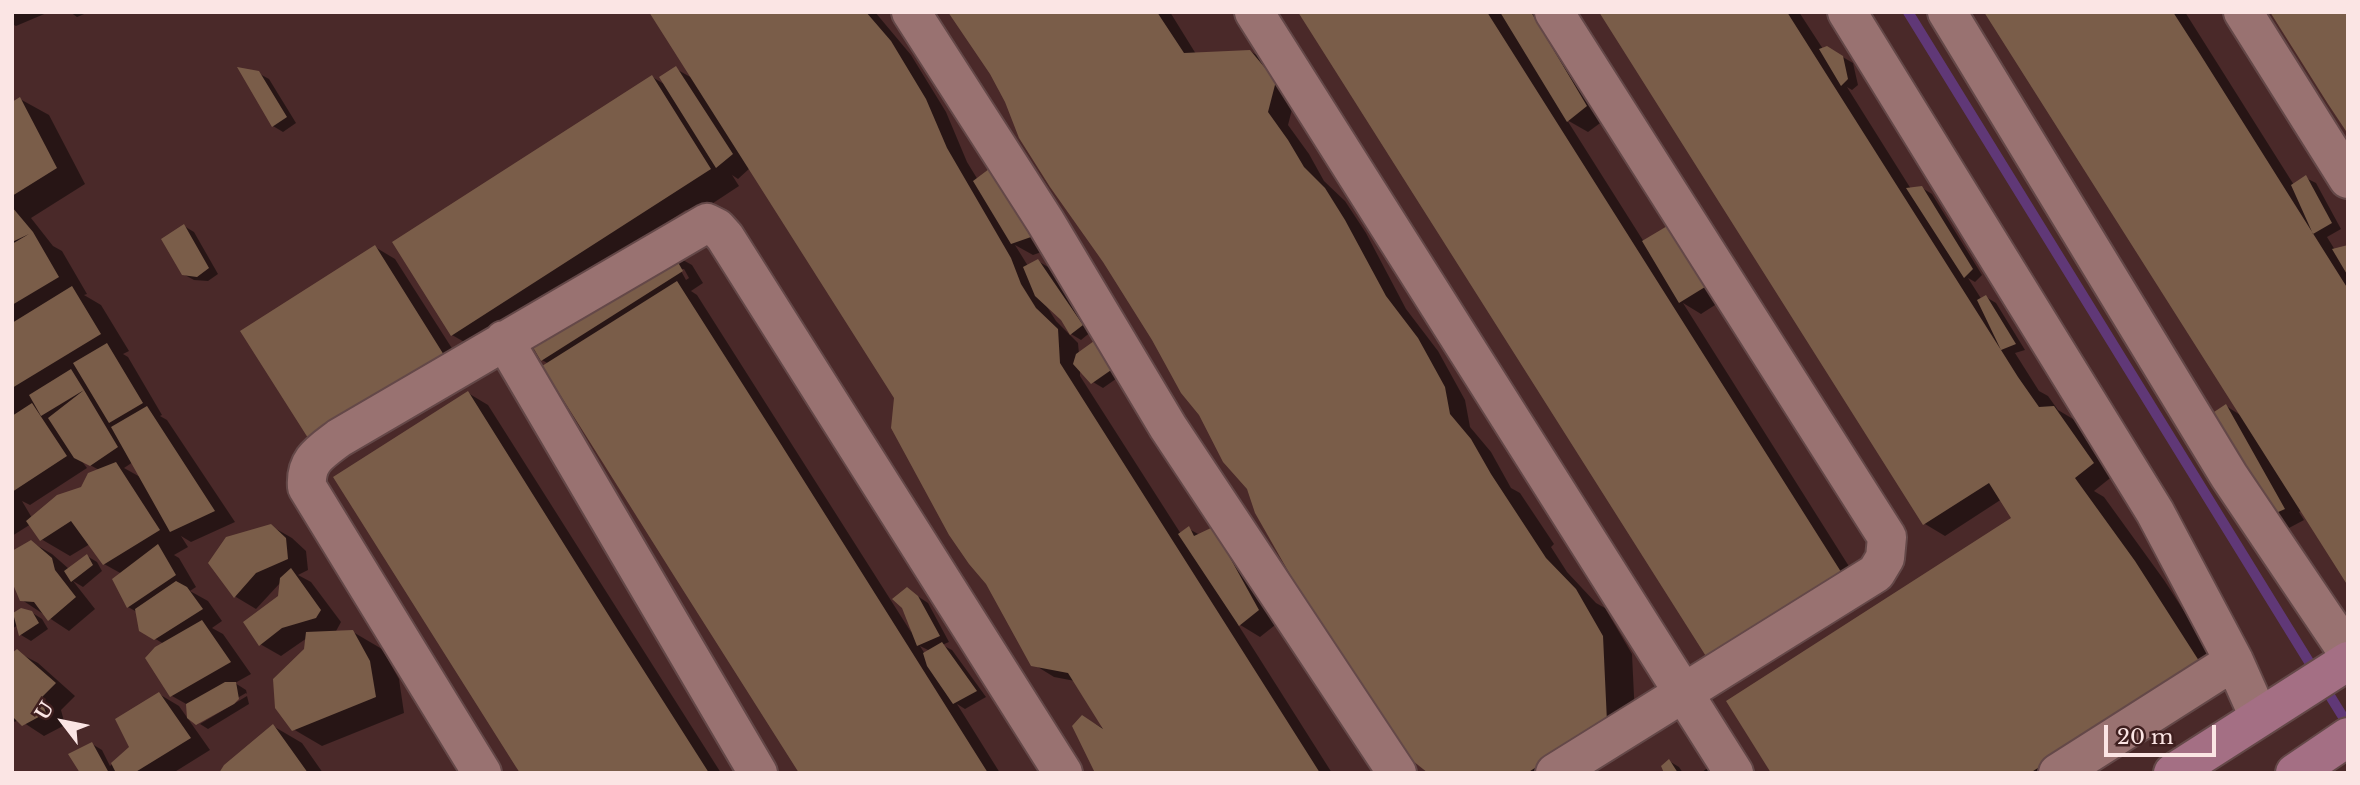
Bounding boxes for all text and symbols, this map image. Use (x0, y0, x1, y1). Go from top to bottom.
north arrow (28, 687, 98, 757)
text: U (31, 697, 59, 724)
scale bar (2108, 712, 2220, 756)
text: 20 m (2117, 724, 2174, 750)

